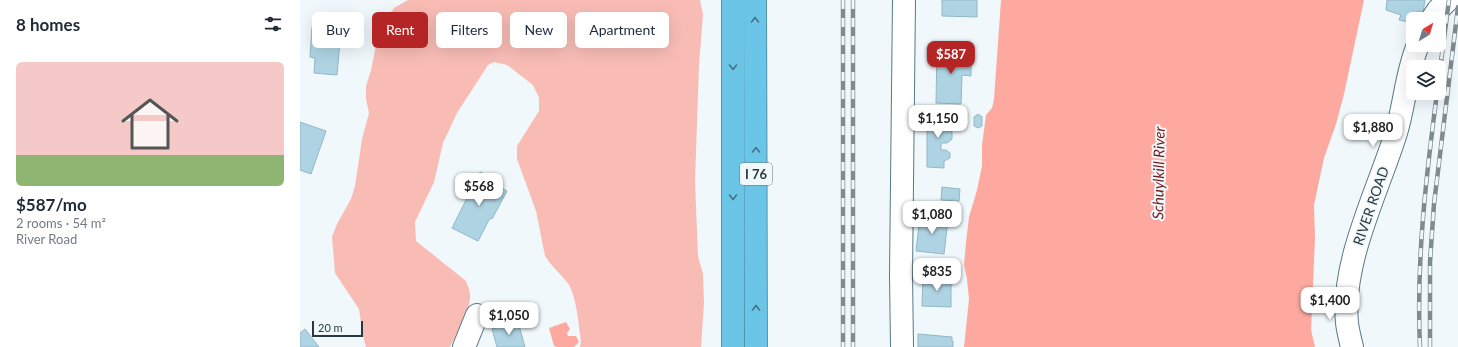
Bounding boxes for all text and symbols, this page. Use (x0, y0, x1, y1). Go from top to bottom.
chip: Buy (312, 12, 364, 48)
chip: Rent (372, 12, 428, 48)
chip: Filters (436, 12, 502, 48)
chip: New (510, 12, 567, 48)
chip: Apartment (575, 12, 669, 48)
north arrow (1406, 12, 1446, 52)
map controls (1406, 12, 1446, 100)
icon: filters (262, 13, 284, 35)
text: 8 homes (16, 14, 80, 35)
one-way arrow (751, 17, 759, 23)
pin: $587 (927, 41, 975, 75)
text: $587 (936, 46, 966, 62)
button: layers (1406, 60, 1446, 100)
one-way arrow (729, 64, 737, 70)
icon: home (114, 88, 186, 160)
pin: $1,150 (905, 105, 971, 139)
text: $1,150 (918, 110, 958, 126)
pin: $1,880 (1340, 114, 1406, 148)
text: $1,880 (1353, 119, 1393, 135)
water label: Schuylkill River (1148, 125, 1168, 220)
one-way arrow (752, 147, 760, 153)
road number: I 76 (740, 163, 772, 185)
street label: RIVER ROAD (1349, 164, 1392, 248)
pin: $568 (455, 173, 503, 207)
text: $568 (464, 178, 494, 194)
text: $587/mo (16, 194, 87, 215)
one-way arrow (729, 194, 737, 200)
pin: $1,080 (899, 201, 965, 235)
text: $1,080 (912, 206, 952, 222)
text: 2 rooms · 54 m² (16, 215, 106, 231)
text: River Road (16, 231, 77, 247)
pin: $835 (913, 258, 961, 292)
text: $835 (922, 263, 952, 279)
pin: $1,400 (1297, 287, 1363, 321)
text: $1,400 (1310, 292, 1350, 308)
pin: $1,050 (476, 302, 542, 336)
one-way arrow (752, 305, 760, 311)
text: $1,050 (489, 307, 529, 323)
scale bar (312, 319, 363, 338)
text: 20 m (318, 321, 343, 334)

